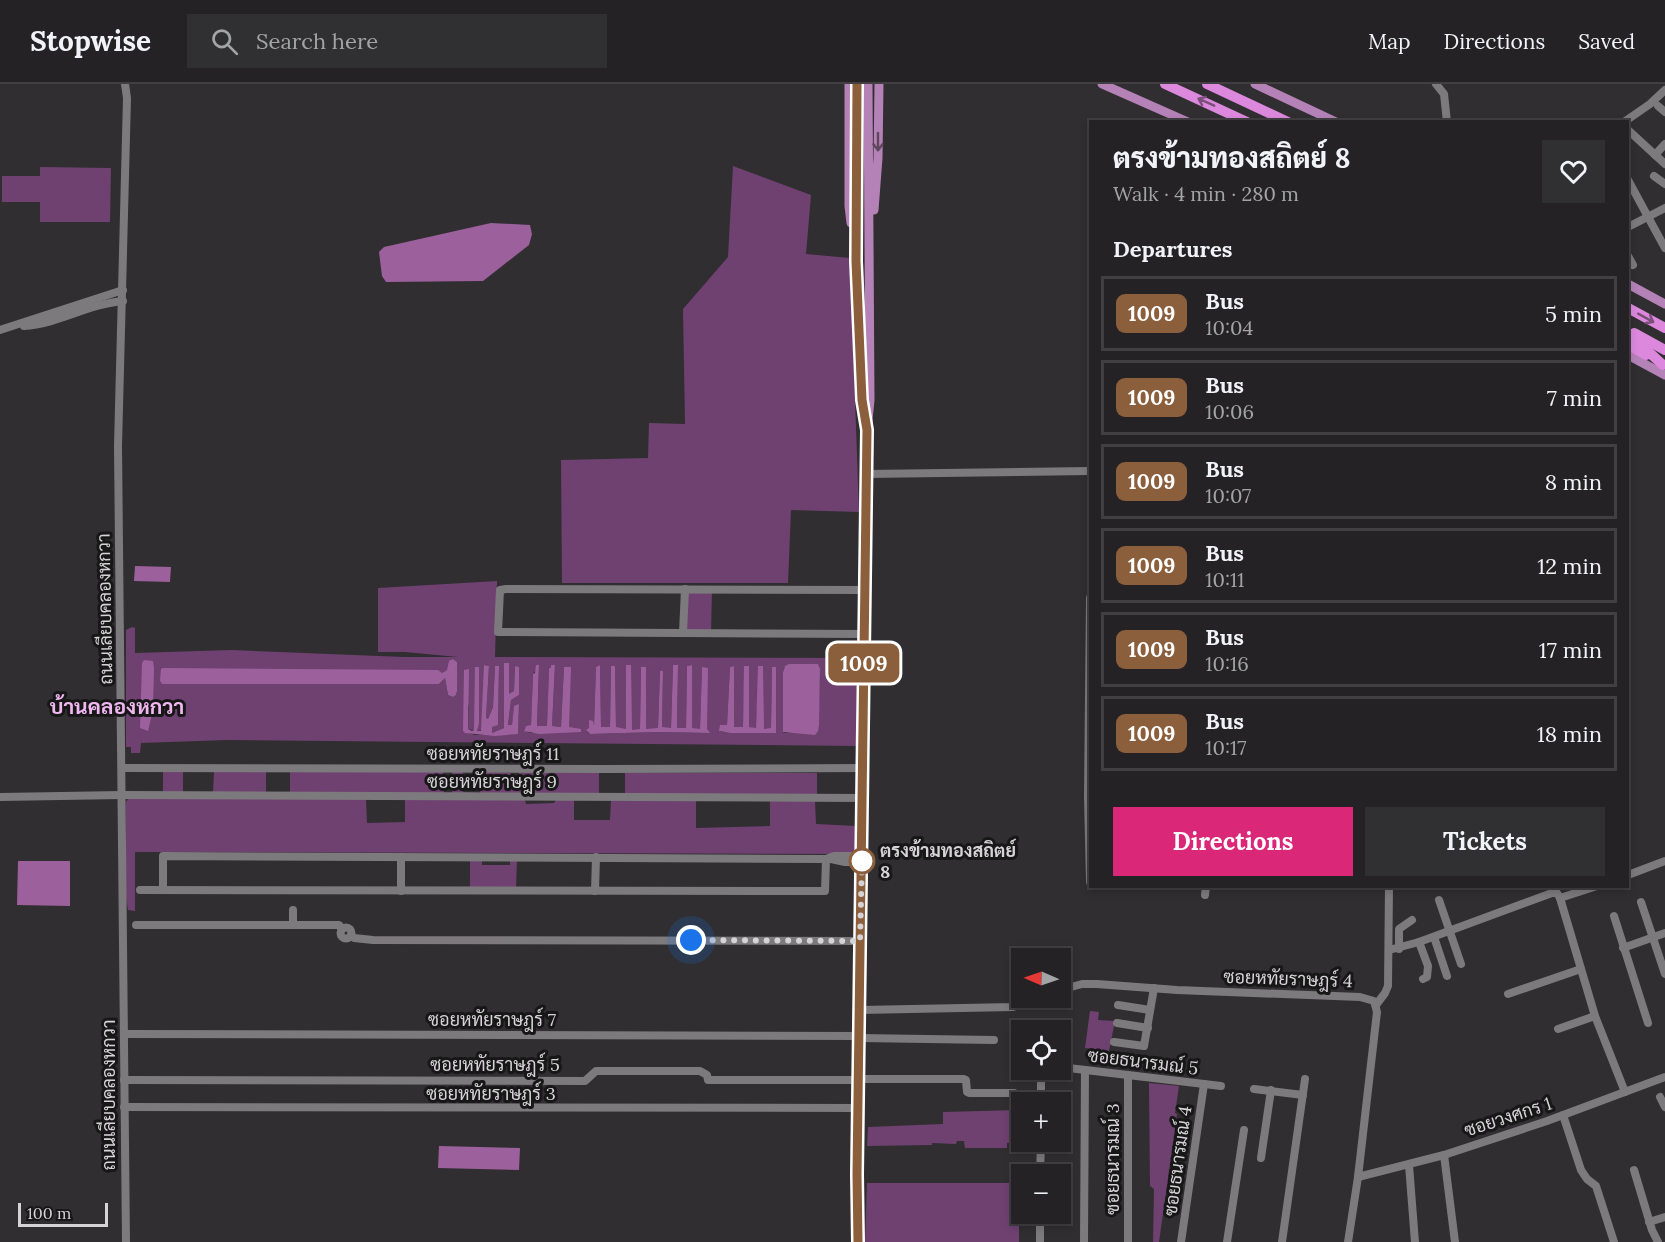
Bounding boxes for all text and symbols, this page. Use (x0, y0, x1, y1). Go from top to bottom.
search box (187, 14, 607, 68)
text: Stopwise (30, 23, 151, 59)
icon: search (208, 25, 241, 58)
text: Search here (256, 27, 378, 55)
text: Map (1368, 28, 1411, 55)
text: Directions (1444, 28, 1545, 55)
text: Saved (1578, 28, 1635, 55)
one-way arrow (1197, 96, 1215, 107)
one-way arrow (872, 132, 884, 152)
text: ตรงข้ามทองสถิตย์ 8 (1113, 140, 1350, 176)
button: heart (1542, 140, 1605, 203)
text: Walk · 4 min · 280 m (1113, 181, 1299, 206)
text: Departures (1113, 235, 1232, 263)
text: Bus (1205, 287, 1244, 315)
text: 1009 (1128, 300, 1175, 327)
text: 5 min (1545, 300, 1602, 328)
one-way arrow (1637, 312, 1654, 324)
text: 10:04 (1205, 315, 1253, 340)
text: Bus (1205, 371, 1244, 399)
text: 1009 (1128, 384, 1175, 411)
text: 7 min (1547, 384, 1602, 412)
text: 10:06 (1205, 399, 1254, 424)
text: Bus (1205, 455, 1244, 483)
text: 1009 (1128, 468, 1175, 495)
text: 8 min (1545, 468, 1602, 496)
text: 10:07 (1205, 483, 1251, 508)
street label: ถนนเลียบคลองหกวา (91, 533, 117, 685)
text: Bus (1205, 539, 1244, 567)
text: 1009 (1128, 552, 1175, 579)
text: 12 min (1537, 552, 1602, 580)
text: 10:11 (1205, 567, 1245, 592)
text: Bus (1205, 623, 1244, 651)
text: 1009 (1128, 636, 1175, 663)
text: 17 min (1539, 636, 1602, 664)
line badge: 1009 (822, 644, 906, 682)
text: 1009 (840, 650, 888, 677)
text: 10:16 (1205, 651, 1249, 676)
district label: บ้านคลองหกวา (50, 693, 184, 720)
text: Bus (1205, 707, 1244, 735)
text: 1009 (1128, 720, 1175, 747)
text: 18 min (1537, 720, 1602, 748)
text: 10:17 (1205, 735, 1247, 760)
street label: ซอยหทัยราษฎร์ 11 (427, 741, 559, 766)
street label: ซอยหทัยราษฎร์ 9 (427, 769, 557, 794)
button: Directions (1113, 807, 1353, 876)
button: Tickets (1365, 807, 1605, 876)
place label: ตรงข้ามทองสถิตย์ 8 (880, 838, 1017, 883)
marker: ตรงข้ามทองสถิตย์ 8 (849, 848, 875, 874)
your location (676, 925, 706, 955)
north arrow (1011, 948, 1071, 1008)
map controls (1011, 948, 1071, 1224)
street label: ซอยหทัยราษฎร์ 4 (1223, 964, 1353, 993)
street label: ซอยหทัยราษฎร์ 7 (428, 1007, 556, 1032)
street label: ถนนเลียบคลองหกวา (96, 1019, 120, 1171)
button: locate (1011, 1020, 1071, 1080)
street label: ซอยธนารมณ์ 5 (1086, 1042, 1200, 1080)
street label: ซอยหทัยราษฎร์ 5 (430, 1052, 560, 1077)
street label: ซอยหทัยราษฎร์ 3 (426, 1081, 556, 1106)
button: + (1011, 1092, 1071, 1152)
street label: ซอยวงศกร 1 (1461, 1092, 1554, 1141)
street label: ซอยธนารมณ์ 3 (1100, 1103, 1124, 1215)
street label: ซอยธนารมณ์ 4 (1157, 1104, 1197, 1218)
button: − (1011, 1164, 1071, 1224)
scale bar (18, 1200, 108, 1228)
text: 100 m (27, 1203, 71, 1223)

